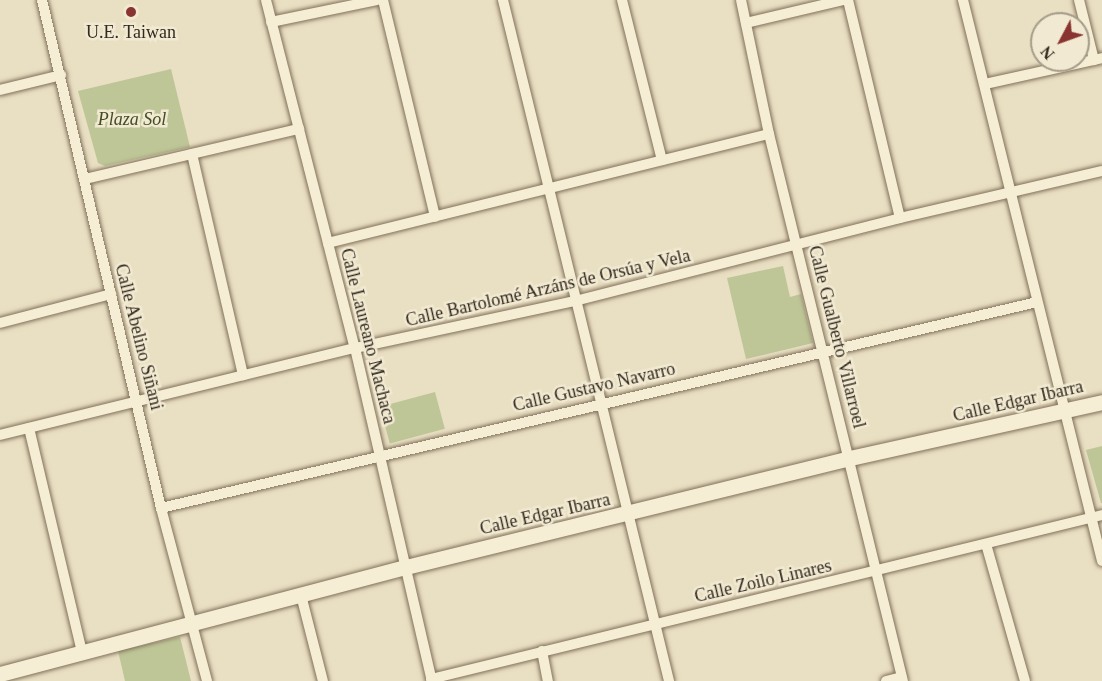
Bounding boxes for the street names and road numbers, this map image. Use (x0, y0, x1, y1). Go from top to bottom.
street label: Calle Gualberto Villarroel (804, 243, 870, 431)
street label: Calle Bartolomé Arzáns de Orsúa y Vela (403, 245, 693, 331)
street label: Calle Laureano Machaca (336, 246, 400, 426)
street label: Calle Abelino Siñani (110, 261, 168, 413)
street label: Calle Gustavo Navarro (511, 358, 677, 416)
street label: Calle Edgar Ibarra (951, 376, 1085, 426)
street label: Calle Edgar Ibarra (478, 489, 612, 539)
street label: Calle Zoilo Linares (692, 555, 834, 607)

